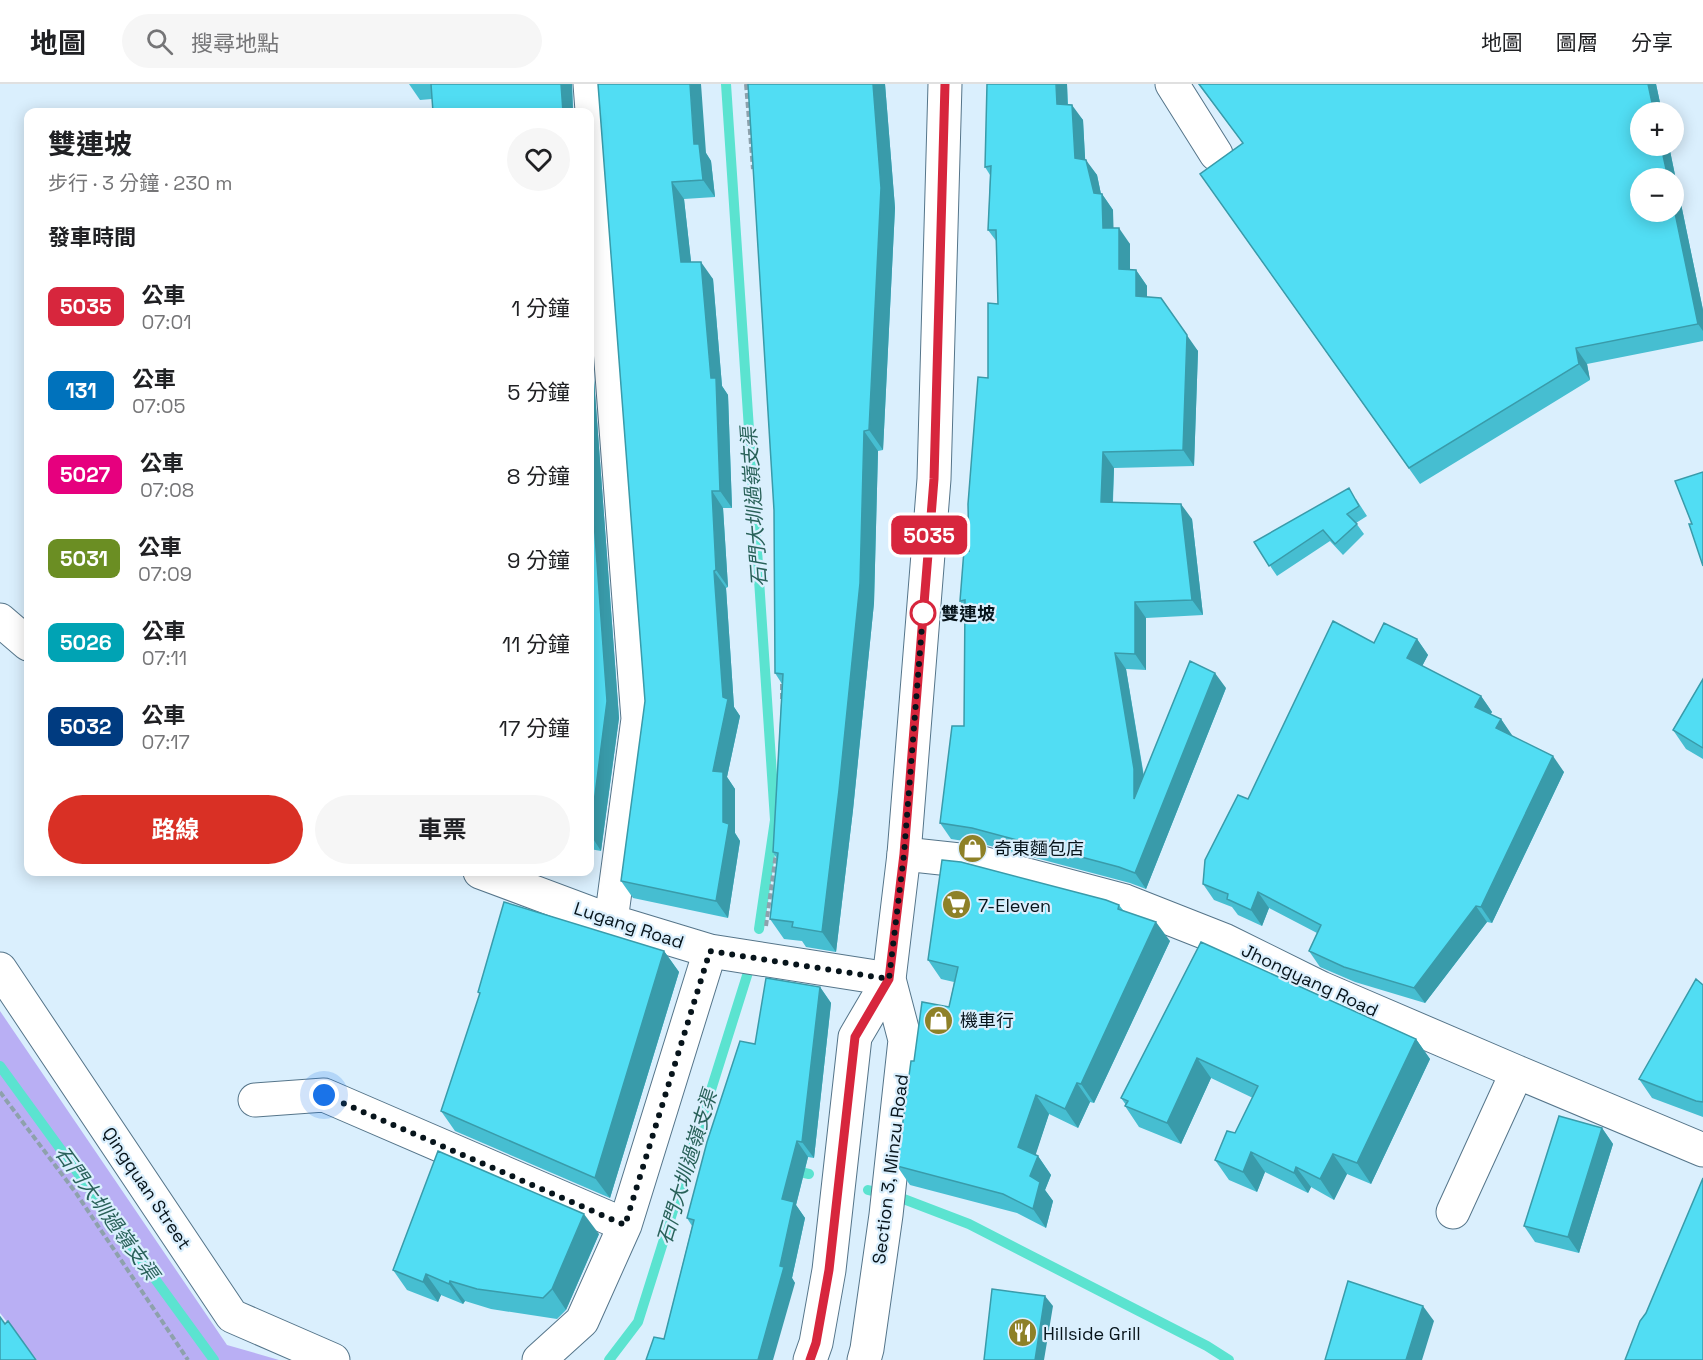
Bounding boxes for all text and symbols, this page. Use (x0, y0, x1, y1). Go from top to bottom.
search box (122, 14, 542, 68)
text: 地圖 (30, 25, 86, 61)
icon: search (143, 25, 176, 58)
text: 搜尋地點 (191, 29, 279, 57)
text: 地圖 (1481, 29, 1523, 56)
text: 圖層 (1556, 29, 1598, 56)
text: 分享 (1631, 29, 1673, 56)
map controls (1630, 102, 1684, 222)
button: + (1630, 102, 1684, 156)
text: 雙連坡 (48, 126, 132, 162)
button: heart (507, 128, 570, 191)
button: − (1630, 168, 1684, 222)
text: 步行 · 3 分鐘 · 230 m (48, 170, 233, 196)
text: 發車時間 (48, 223, 136, 251)
text: 公車 (142, 281, 186, 309)
text: 5035 (60, 293, 112, 320)
text: 1 分鐘 (511, 294, 570, 322)
text: 07:01 (142, 309, 192, 335)
text: 公車 (132, 365, 176, 393)
text: 131 (65, 377, 97, 404)
text: 5 分鐘 (507, 378, 570, 406)
text: 07:05 (132, 393, 186, 419)
water label: 石門大圳過嶺支渠 (735, 423, 773, 588)
text: 公車 (140, 449, 184, 477)
text: 5027 (60, 461, 110, 488)
text: 8 分鐘 (507, 462, 570, 490)
text: 07:08 (140, 477, 194, 503)
line badge: 5035 (887, 516, 971, 554)
text: 5035 (903, 522, 955, 549)
text: 公車 (138, 533, 182, 561)
text: 5031 (60, 545, 108, 572)
text: 9 分鐘 (507, 546, 570, 574)
text: 07:09 (138, 561, 192, 587)
marker: 雙連坡 (910, 600, 936, 626)
place label: 雙連坡 (941, 602, 995, 625)
text: 公車 (142, 617, 186, 645)
text: 5026 (60, 629, 112, 656)
text: 11 分鐘 (502, 630, 570, 658)
text: 07:11 (142, 645, 187, 671)
text: 公車 (141, 701, 185, 729)
text: 5032 (60, 713, 111, 740)
text: 17 分鐘 (499, 714, 570, 742)
text: 07:17 (141, 729, 190, 755)
button: 路線 (48, 795, 303, 864)
button: 車票 (315, 795, 570, 864)
shop icon: 奇東麵包店 (957, 832, 989, 864)
place label: 奇東麵包店 (994, 837, 1084, 860)
supermarket icon: 7-Eleven (941, 889, 973, 921)
place label: 7-Eleven (978, 894, 1051, 917)
street label: Lugang Road (571, 896, 687, 954)
street label: Jhongyang Road (1238, 938, 1382, 1022)
shop icon: 機車行 (923, 1004, 955, 1036)
place label: 機車行 (960, 1009, 1014, 1032)
street label: Section 3, Minzu Road (867, 1073, 913, 1265)
your location (309, 1080, 339, 1110)
water label: 石門大圳過嶺支渠 (651, 1084, 724, 1247)
street label: Qingquan Street (98, 1122, 196, 1254)
water label: 石門大圳過嶺支渠 (49, 1141, 166, 1288)
restaurant icon: Hillside Grill (1006, 1317, 1038, 1349)
place label: Hillside Grill (1043, 1322, 1141, 1345)

